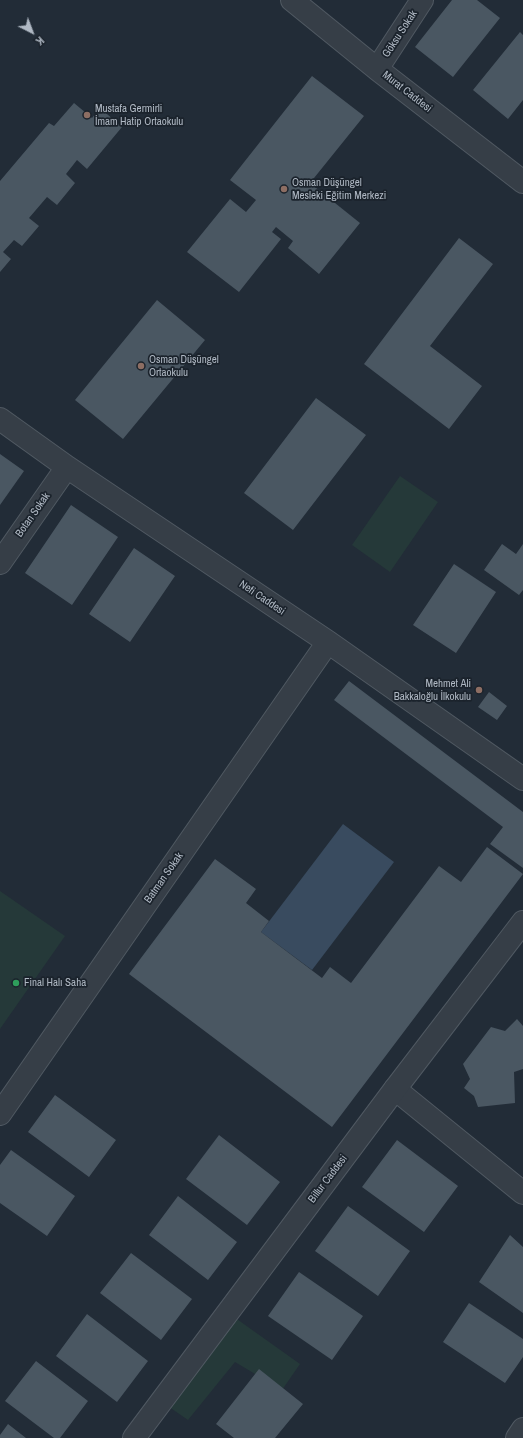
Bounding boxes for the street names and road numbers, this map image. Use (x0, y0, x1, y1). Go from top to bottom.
street label: Göksu Sokak (380, 8, 420, 60)
street label: Murat Caddesi (380, 69, 434, 115)
street label: Botan Sokak (13, 490, 53, 540)
street label: Nefi Caddesi (236, 578, 288, 618)
street label: Batman Sokak (142, 850, 186, 906)
street label: Billur Caddesi (306, 1152, 350, 1206)

